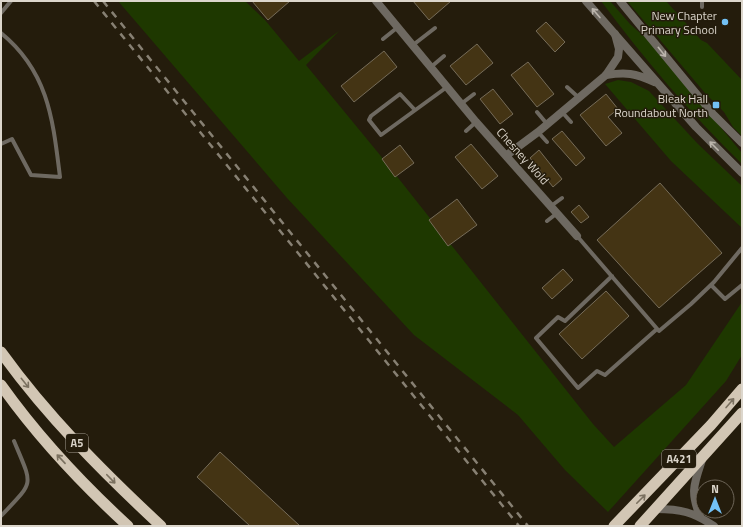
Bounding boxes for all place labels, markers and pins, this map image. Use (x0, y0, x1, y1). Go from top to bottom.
place label: New Chapter Primary School (641, 6, 717, 39)
marker: New Chapter Primary School (720, 17, 730, 27)
place label: Bleak Hall Roundabout North (614, 89, 708, 122)
marker: Bleak Hall Roundabout North (711, 100, 721, 110)

